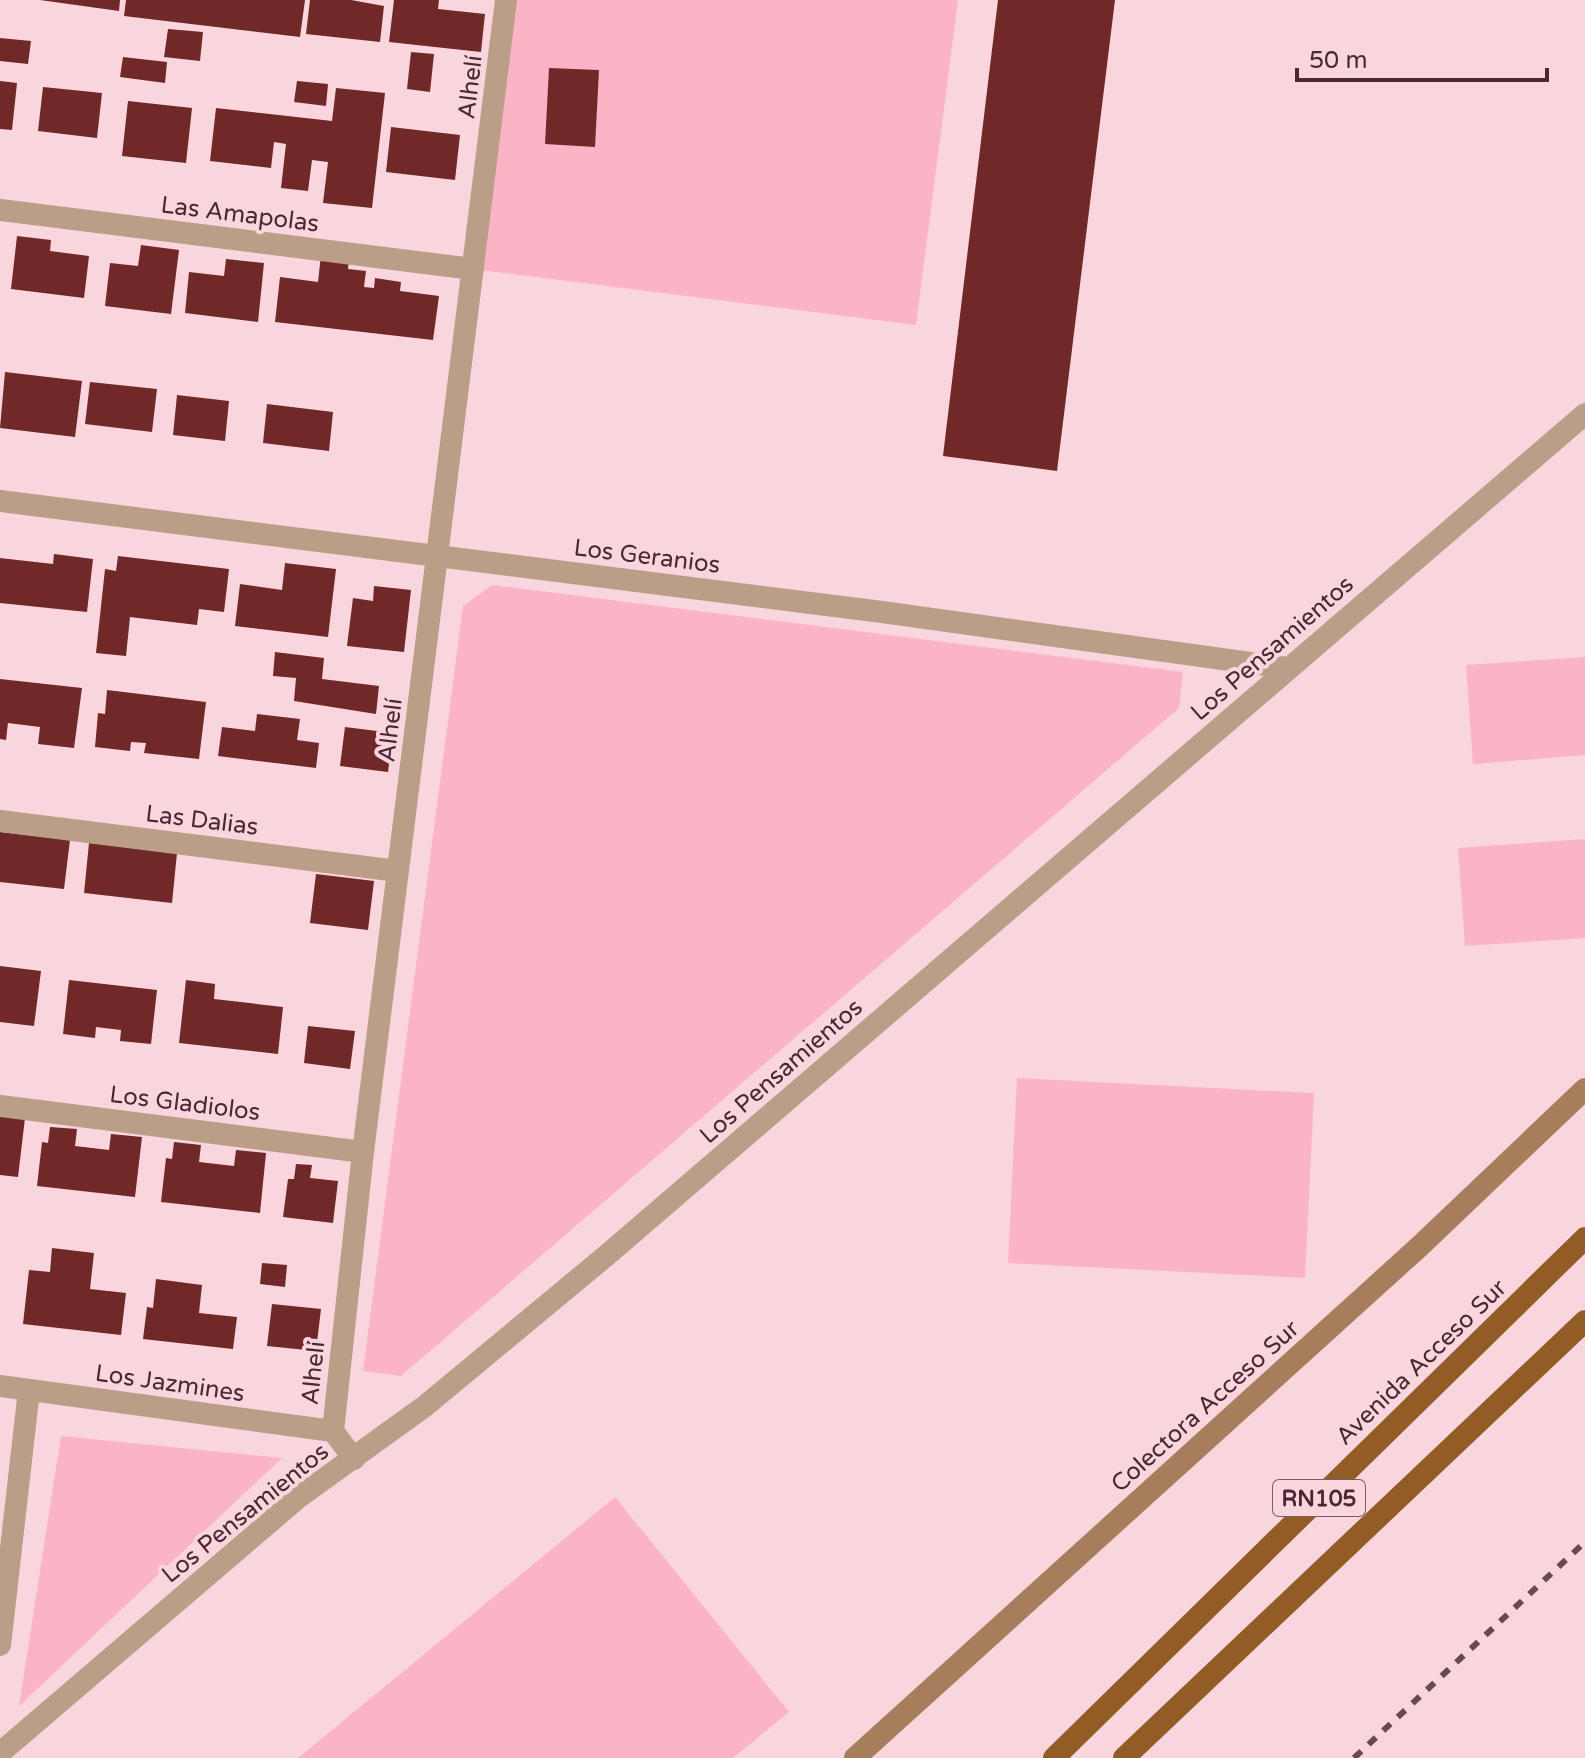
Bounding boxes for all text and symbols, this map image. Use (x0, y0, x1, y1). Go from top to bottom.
scale bar (1297, 32, 1547, 82)
text: 50 m (1309, 46, 1367, 75)
street label: Alhelí (452, 54, 489, 121)
street label: Las Amapolas (159, 190, 321, 239)
street label: Los Geranios (572, 533, 722, 580)
street label: Los Pensamientos (1185, 570, 1360, 727)
street label: Alhelí (372, 697, 409, 764)
street label: Las Dalias (144, 799, 260, 842)
street label: Los Pensamientos (694, 993, 869, 1150)
street label: Los Gladiolos (108, 1080, 262, 1127)
street label: Avenida Acceso Sur (1330, 1273, 1513, 1451)
street label: Colectora Acceso Sur (1105, 1314, 1306, 1498)
street label: Alhelí (296, 1340, 331, 1406)
street label: Los Jazmines (93, 1359, 246, 1408)
street label: Los Pensamientos (156, 1437, 335, 1590)
road number: RN105 (1273, 1480, 1365, 1516)

